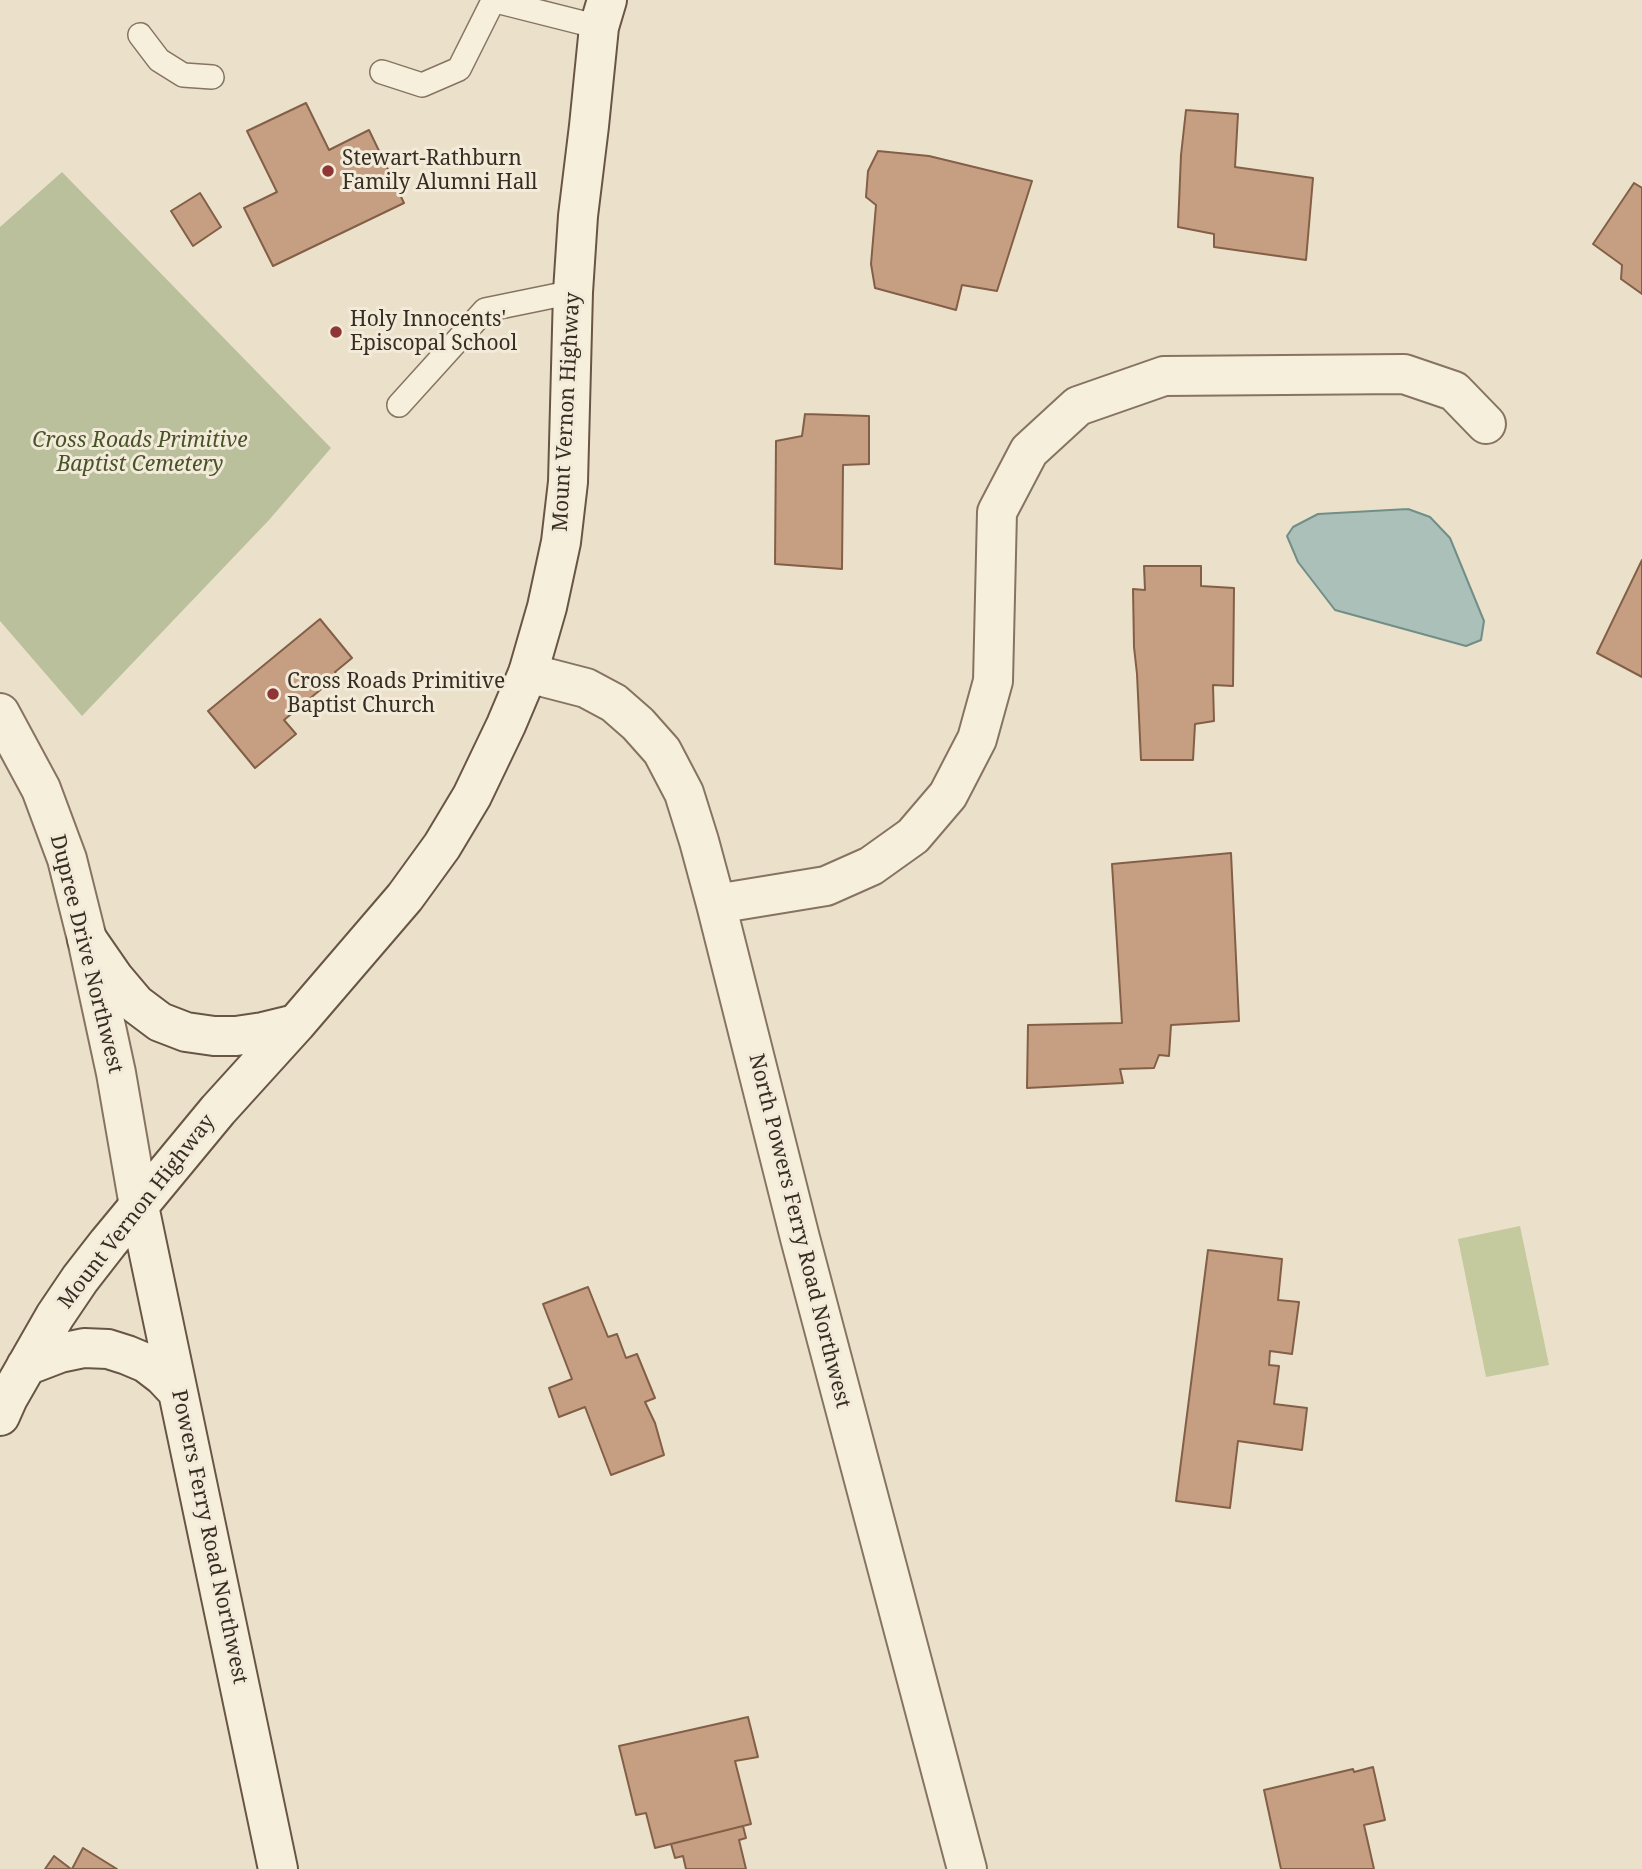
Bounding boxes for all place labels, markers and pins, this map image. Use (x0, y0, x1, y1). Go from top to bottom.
place label: Stewart-Rathburn Family Alumni Hall (342, 146, 537, 196)
marker: Stewart-Rathburn Family Alumni Hall (320, 163, 336, 179)
place label: Holy Innocents' Episcopal School (350, 307, 517, 357)
marker: Holy Innocents' Episcopal School (328, 324, 344, 340)
place label: Cross Roads Primitive Baptist Church (287, 669, 505, 719)
marker: Cross Roads Primitive Baptist Church (265, 686, 281, 702)

